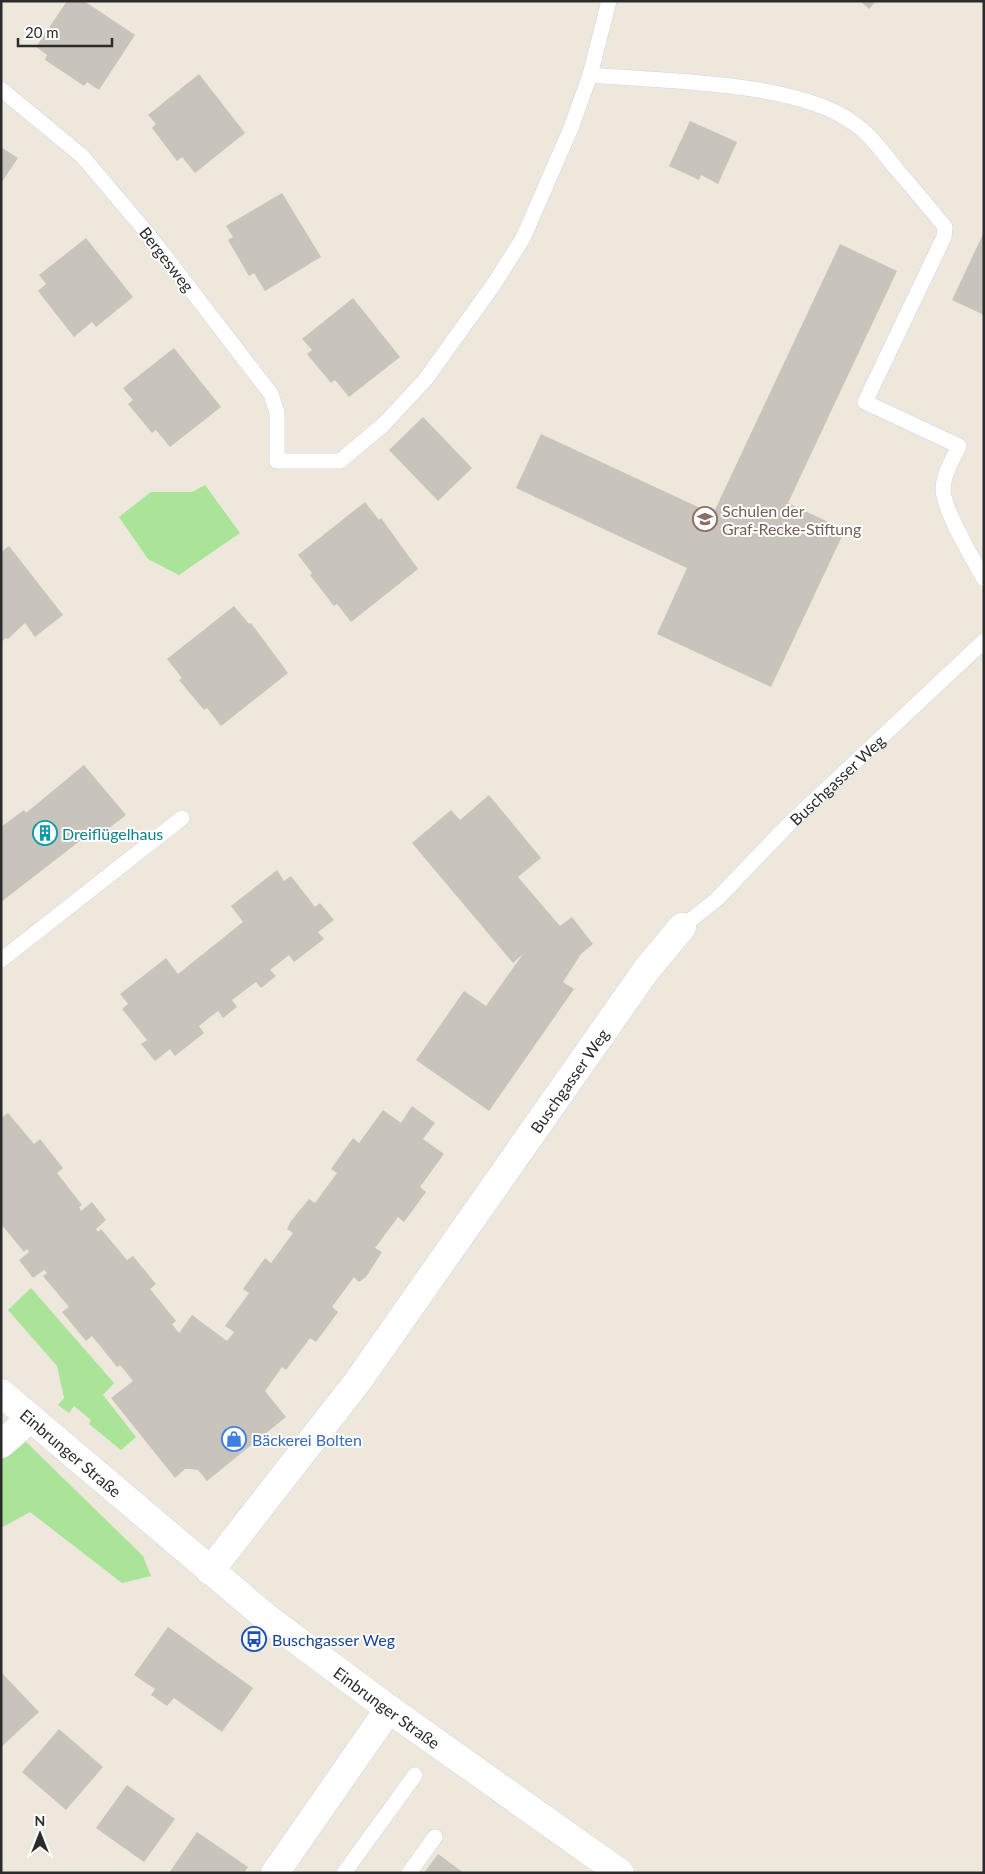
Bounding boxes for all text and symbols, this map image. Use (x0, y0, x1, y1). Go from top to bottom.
scale bar (18, 15, 111, 47)
text: 20 m (25, 23, 59, 41)
street label: Bergesweg (136, 223, 198, 295)
place label: Schulen der Graf-Recke-Stiftung (722, 501, 861, 538)
school or university icon: Schulen der Graf-Recke-Stiftung (692, 506, 718, 532)
street label: Buschgasser Weg (785, 730, 888, 828)
building icon: Dreiflügelhaus (32, 820, 58, 846)
place label: Dreiflügelhaus (62, 824, 163, 843)
street label: Buschgasser Weg (526, 1025, 612, 1136)
street label: Einbrunger Straße (17, 1404, 126, 1500)
shop icon: Bäckerei Bolten (221, 1426, 247, 1452)
place label: Bäckerei Bolten (252, 1430, 362, 1449)
bus stop icon: Buschgasser Weg (241, 1626, 267, 1652)
place label: Buschgasser Weg (272, 1630, 395, 1649)
street label: Einbrunger Straße (331, 1662, 444, 1752)
north arrow (15, 1809, 65, 1859)
text: N (35, 1812, 45, 1829)

